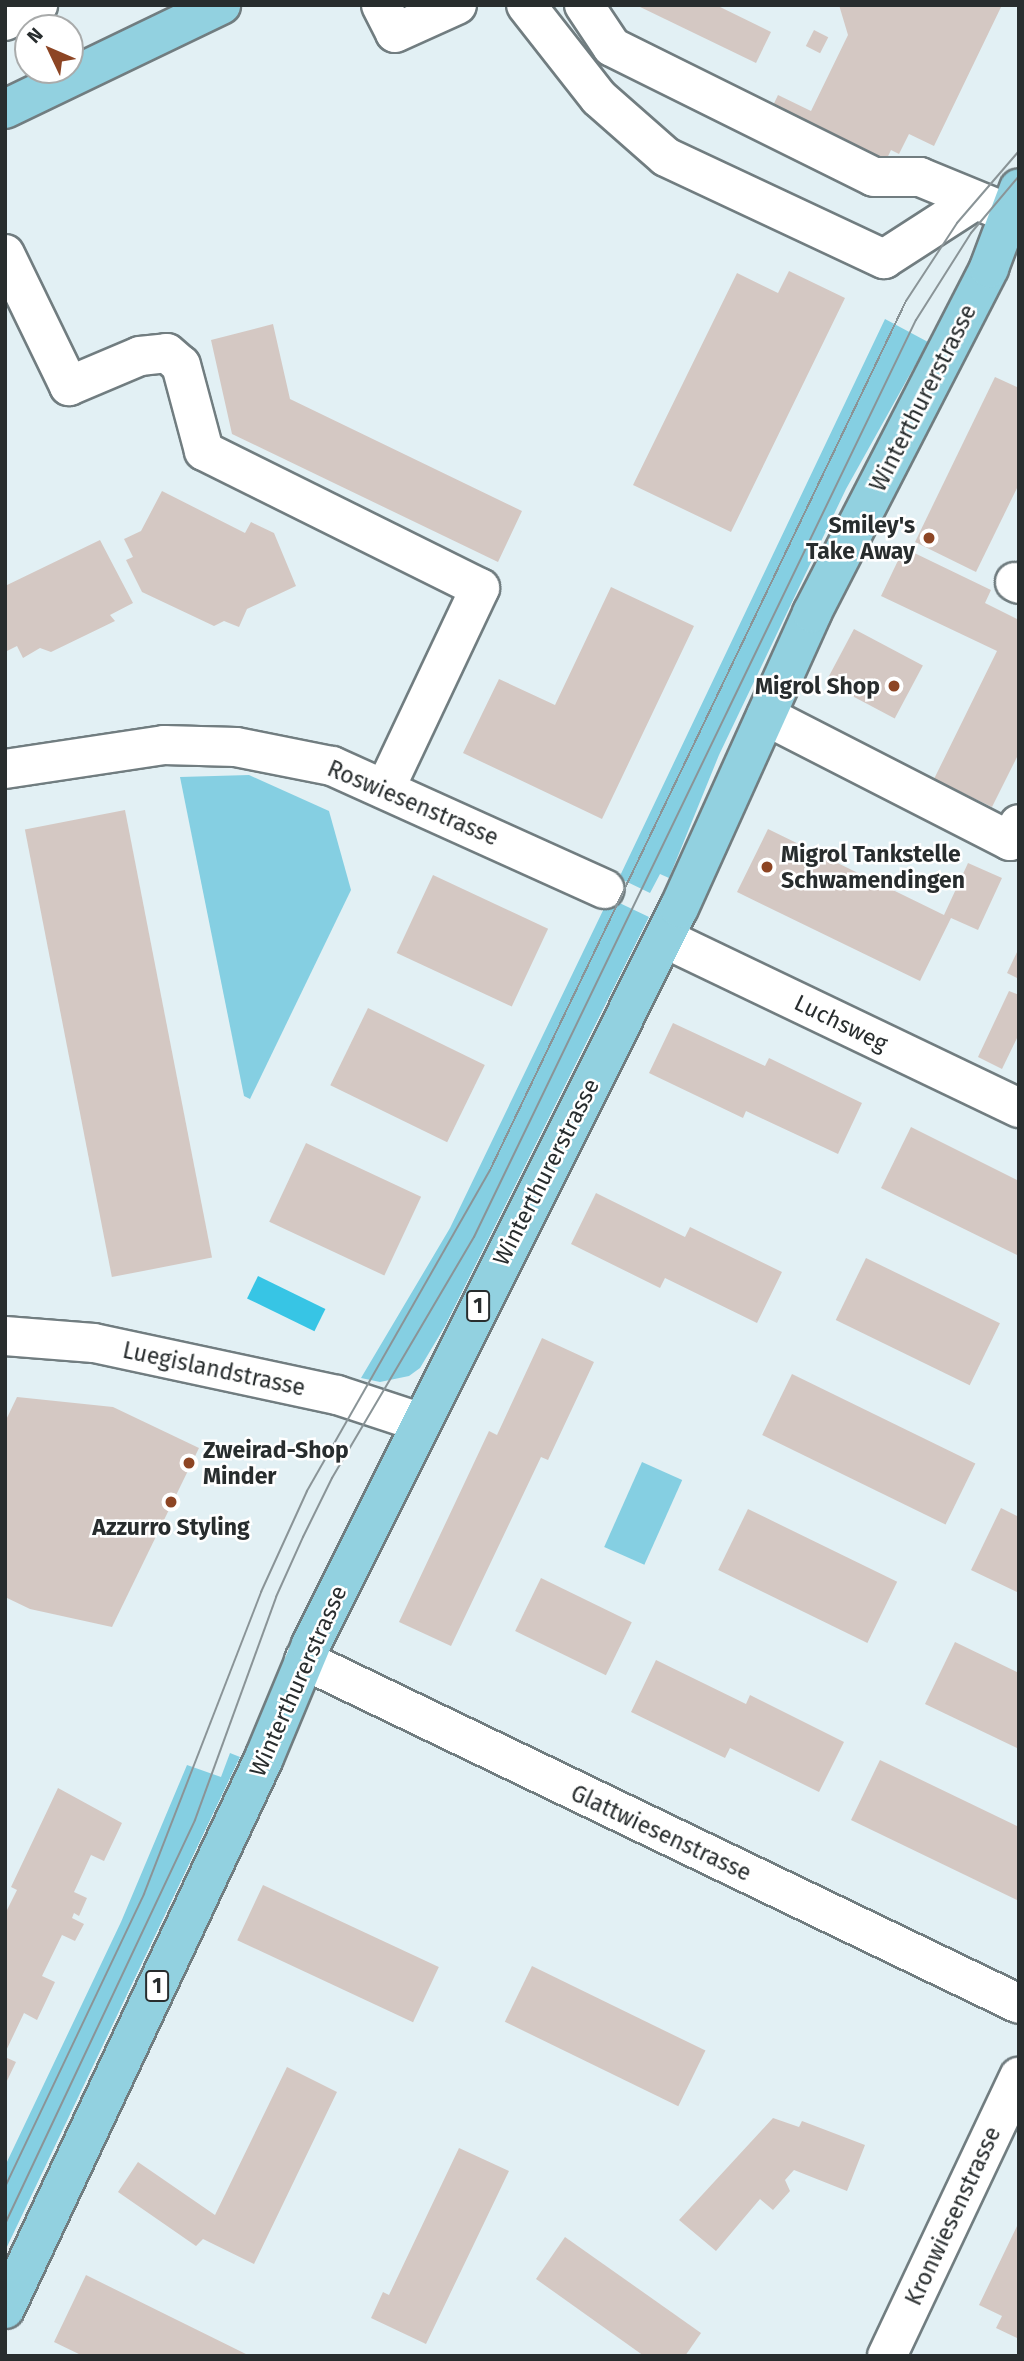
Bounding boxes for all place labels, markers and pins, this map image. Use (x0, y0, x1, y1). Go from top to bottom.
place label: Smiley's Take Away (806, 511, 915, 565)
marker: Smiley's Take Away (921, 530, 937, 546)
place label: Migrol Shop (755, 672, 880, 700)
marker: Migrol Shop (886, 678, 902, 694)
place label: Migrol Tankstelle Schwamendingen (781, 840, 965, 894)
marker: Migrol Tankstelle Schwamendingen (759, 859, 775, 875)
place label: Zweirad-Shop Minder (203, 1436, 349, 1490)
marker: Zweirad-Shop Minder (181, 1455, 197, 1471)
marker: Azzurro Styling (163, 1494, 179, 1510)
place label: Azzurro Styling (92, 1513, 250, 1541)

